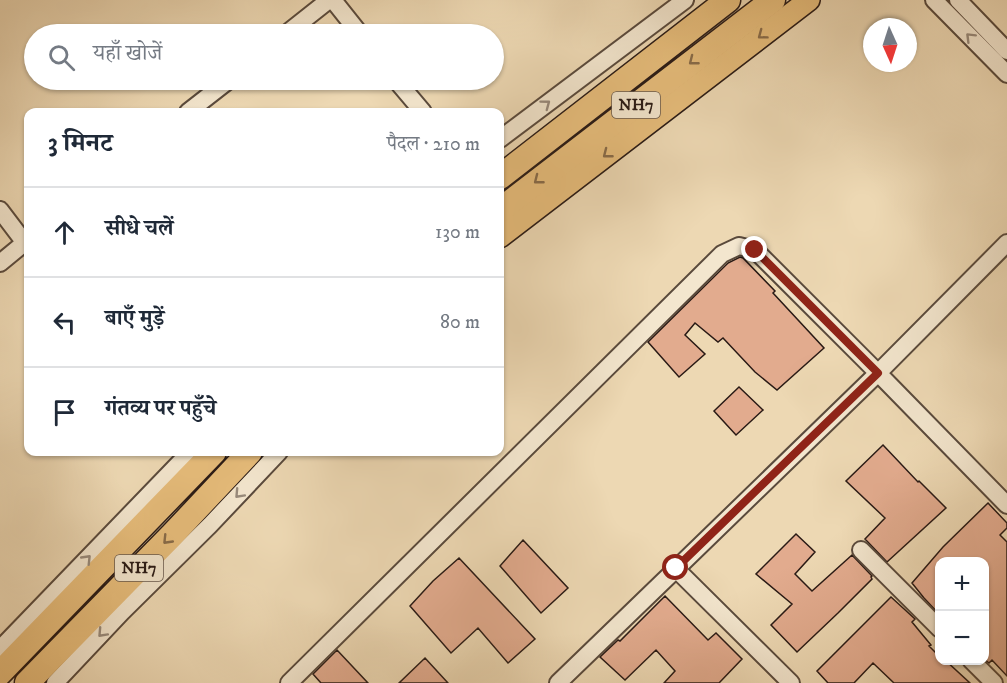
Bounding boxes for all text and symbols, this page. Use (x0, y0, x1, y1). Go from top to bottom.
north arrow (863, 18, 917, 72)
search box (24, 24, 504, 90)
one-way arrow (758, 28, 769, 39)
one-way arrow (967, 33, 977, 44)
text: यहाँ खोजें (93, 40, 162, 67)
icon: search (45, 41, 78, 74)
one-way arrow (689, 54, 700, 65)
road number: NH7 (612, 92, 660, 118)
one-way arrow (540, 100, 551, 111)
text: 3 मिनट (48, 127, 113, 160)
text: पैदल · 210 m (387, 132, 480, 157)
one-way arrow (603, 146, 614, 157)
one-way arrow (534, 173, 545, 184)
text: सीधे चलें (105, 215, 174, 242)
icon: ahead (48, 216, 81, 249)
text: 130 m (435, 220, 480, 245)
route end (741, 236, 767, 262)
text: बाएँ मुड़ें (105, 305, 164, 332)
icon: left (48, 306, 81, 339)
text: 80 m (440, 310, 480, 335)
text: गंतव्य पर पहुँचे (105, 395, 216, 422)
icon: arrive (48, 396, 81, 429)
one-way arrow (235, 488, 246, 498)
one-way arrow (163, 533, 174, 543)
route start (662, 554, 688, 580)
one-way arrow (79, 555, 90, 566)
road number: NH7 (115, 555, 163, 581)
map controls (935, 557, 989, 665)
button: + (935, 557, 989, 611)
button: − (935, 611, 989, 665)
one-way arrow (98, 627, 109, 637)

